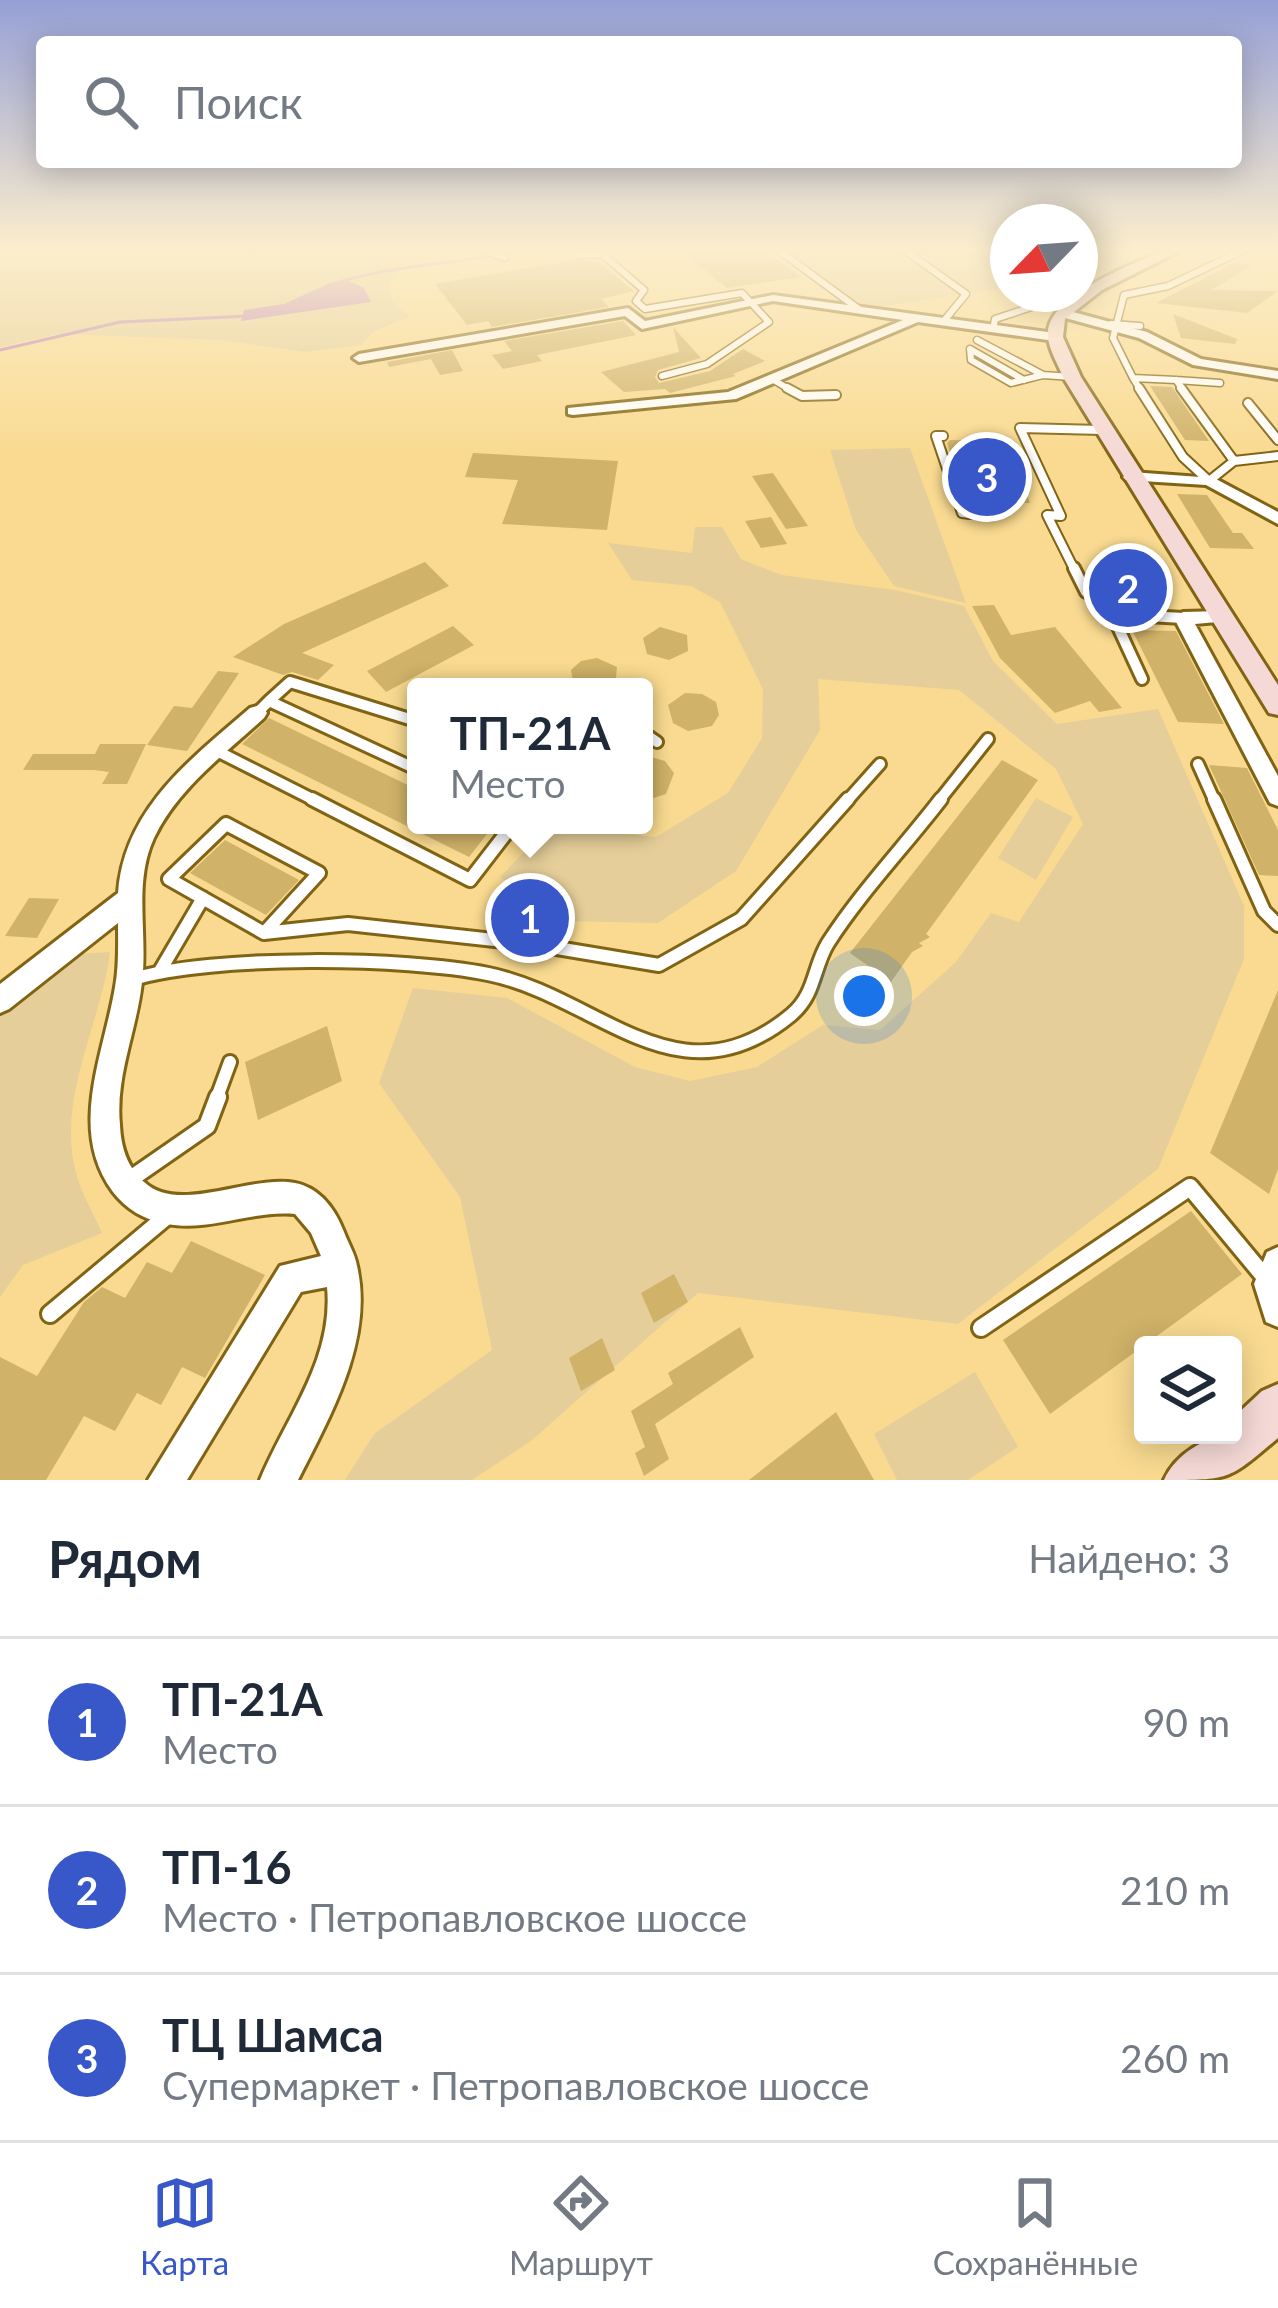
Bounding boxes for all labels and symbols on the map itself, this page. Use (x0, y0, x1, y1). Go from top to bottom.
north arrow (990, 204, 1098, 312)
pin: 3 (948, 432, 1026, 522)
pin: 2 (1089, 543, 1167, 633)
pin: 1 (491, 873, 569, 963)
your location (834, 966, 894, 1026)

